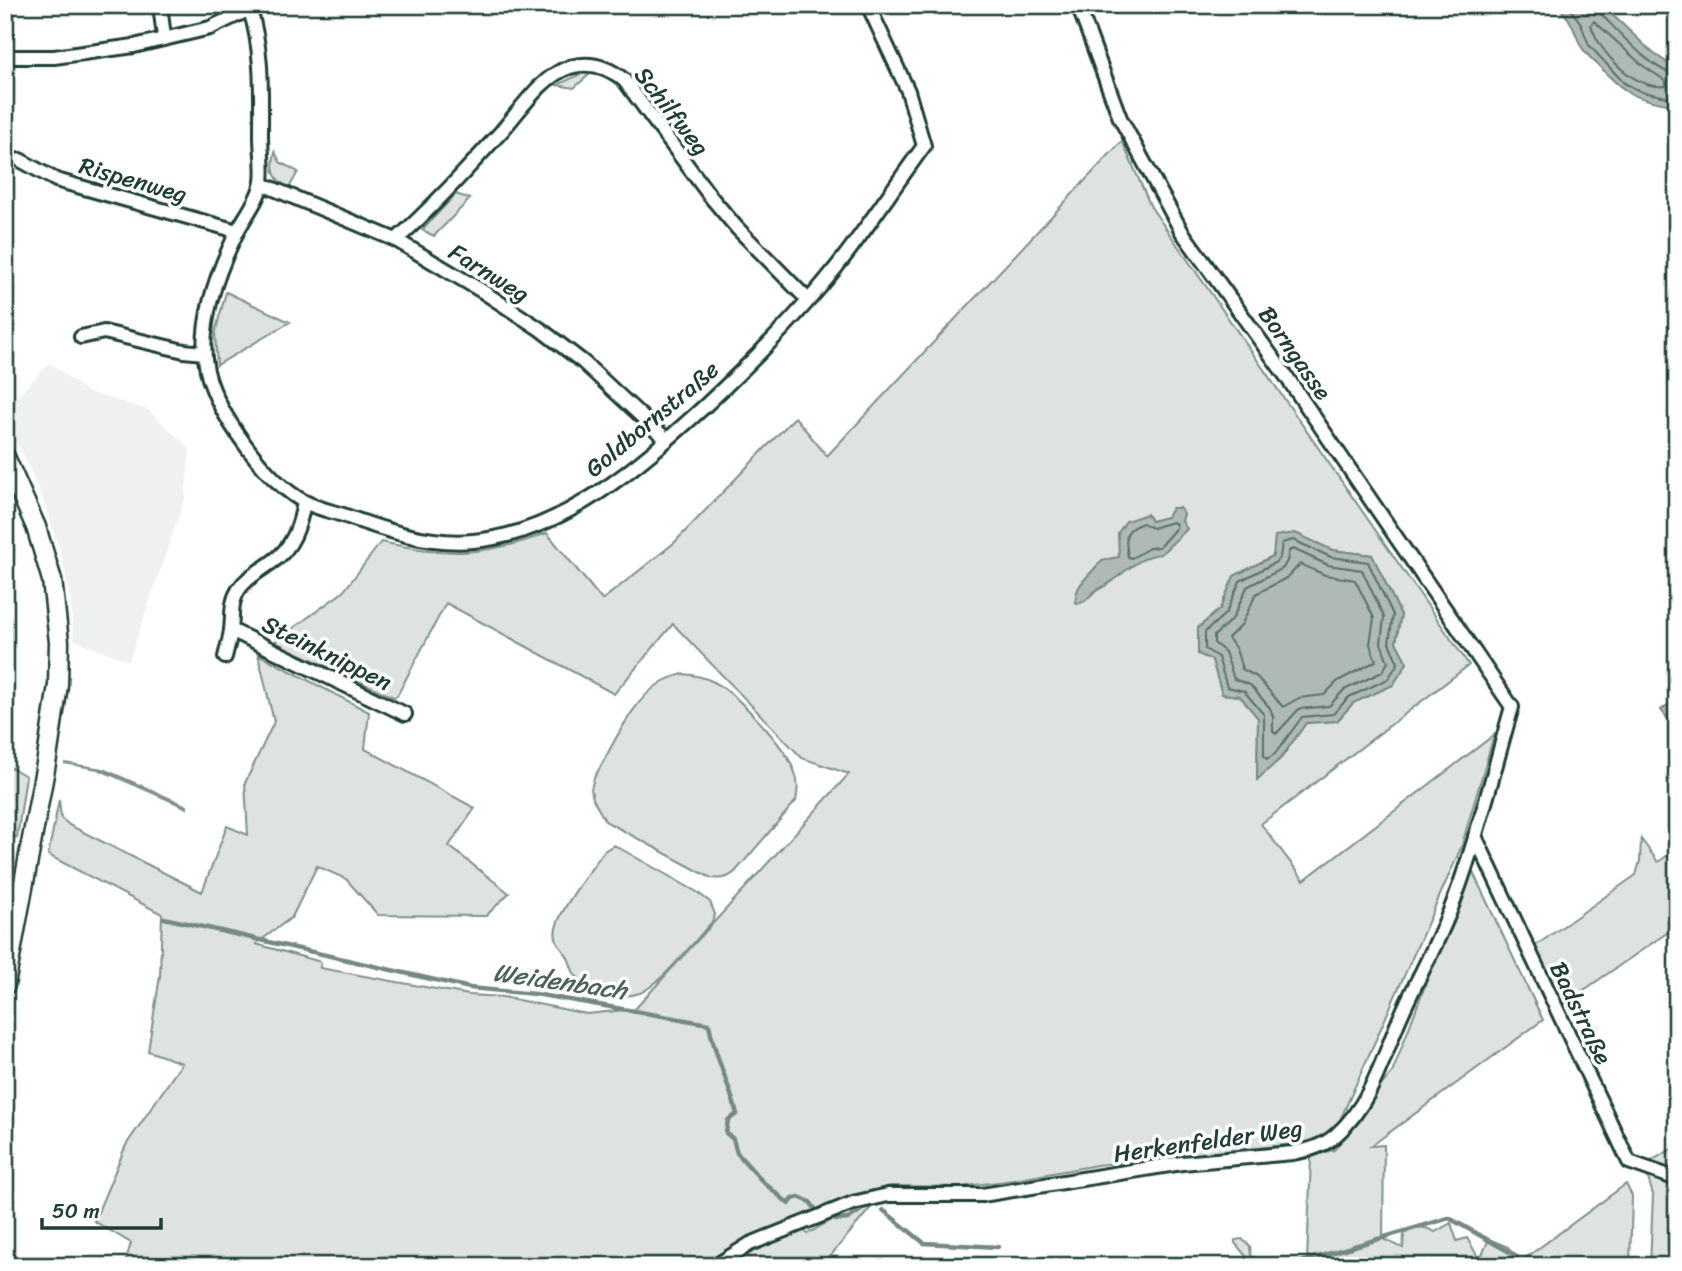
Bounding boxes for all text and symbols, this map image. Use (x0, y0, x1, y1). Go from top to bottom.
street label: Schilfweg (623, 57, 721, 165)
street label: Rispenweg (74, 145, 192, 215)
street label: Farnweg (440, 232, 538, 314)
street label: Borngasse (1247, 297, 1343, 410)
street label: Goldbornstraße (575, 350, 729, 488)
street label: Steinknippen (255, 603, 399, 703)
water label: Weidenbach (490, 949, 632, 1013)
street label: Badstraße (1538, 954, 1624, 1072)
street label: Herkenfelder Weg (1111, 1107, 1305, 1175)
scale bar (42, 1187, 161, 1231)
text: 50 m (52, 1192, 100, 1230)

